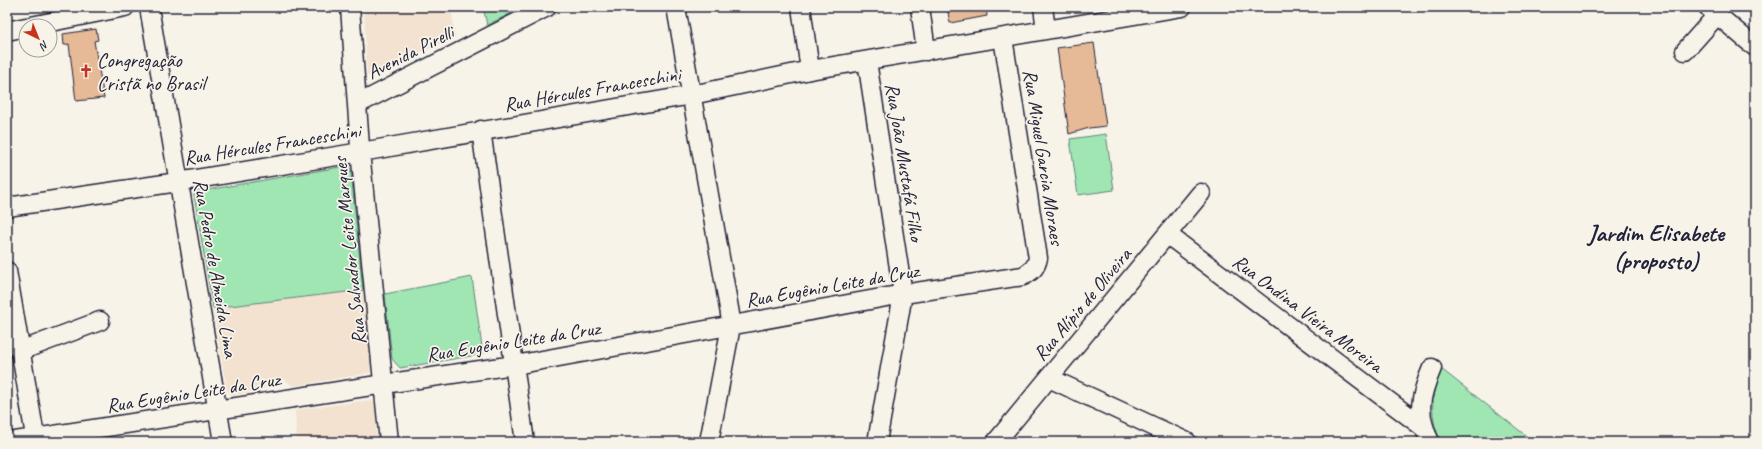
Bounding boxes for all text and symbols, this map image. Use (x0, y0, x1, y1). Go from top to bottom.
north arrow (18, 18, 58, 58)
street label: Avenida Pirelli (363, 19, 460, 85)
text: N (36, 38, 52, 54)
place label: Congregação Cristã no Brasil (97, 48, 209, 96)
street label: Rua Hércules Franceschini (502, 61, 684, 117)
church icon: Congregação Cristã no Brasil (78, 63, 94, 79)
street label: Rua Miguel Garcia Moraes (1017, 68, 1070, 249)
street label: Rua João Mustafá Filho (880, 81, 930, 245)
street label: Rua Hércules Franceschini (182, 118, 364, 171)
street label: Rua Salvador Leite Marques (327, 154, 372, 346)
street label: Rua Pedro de Almeida Lima (187, 177, 244, 361)
district label: Jardim Elisabete (proposto) (1586, 218, 1726, 276)
street label: Rua Alípio de Oliveira (1028, 242, 1138, 366)
street label: Rua Ondina Vieira Moreira (1228, 249, 1389, 379)
street label: Rua Eugênio Leite da Cruz (744, 258, 923, 313)
street label: Rua Eugênio Leite da Cruz (425, 315, 604, 368)
street label: Rua Eugênio Leite da Cruz (105, 366, 284, 419)

